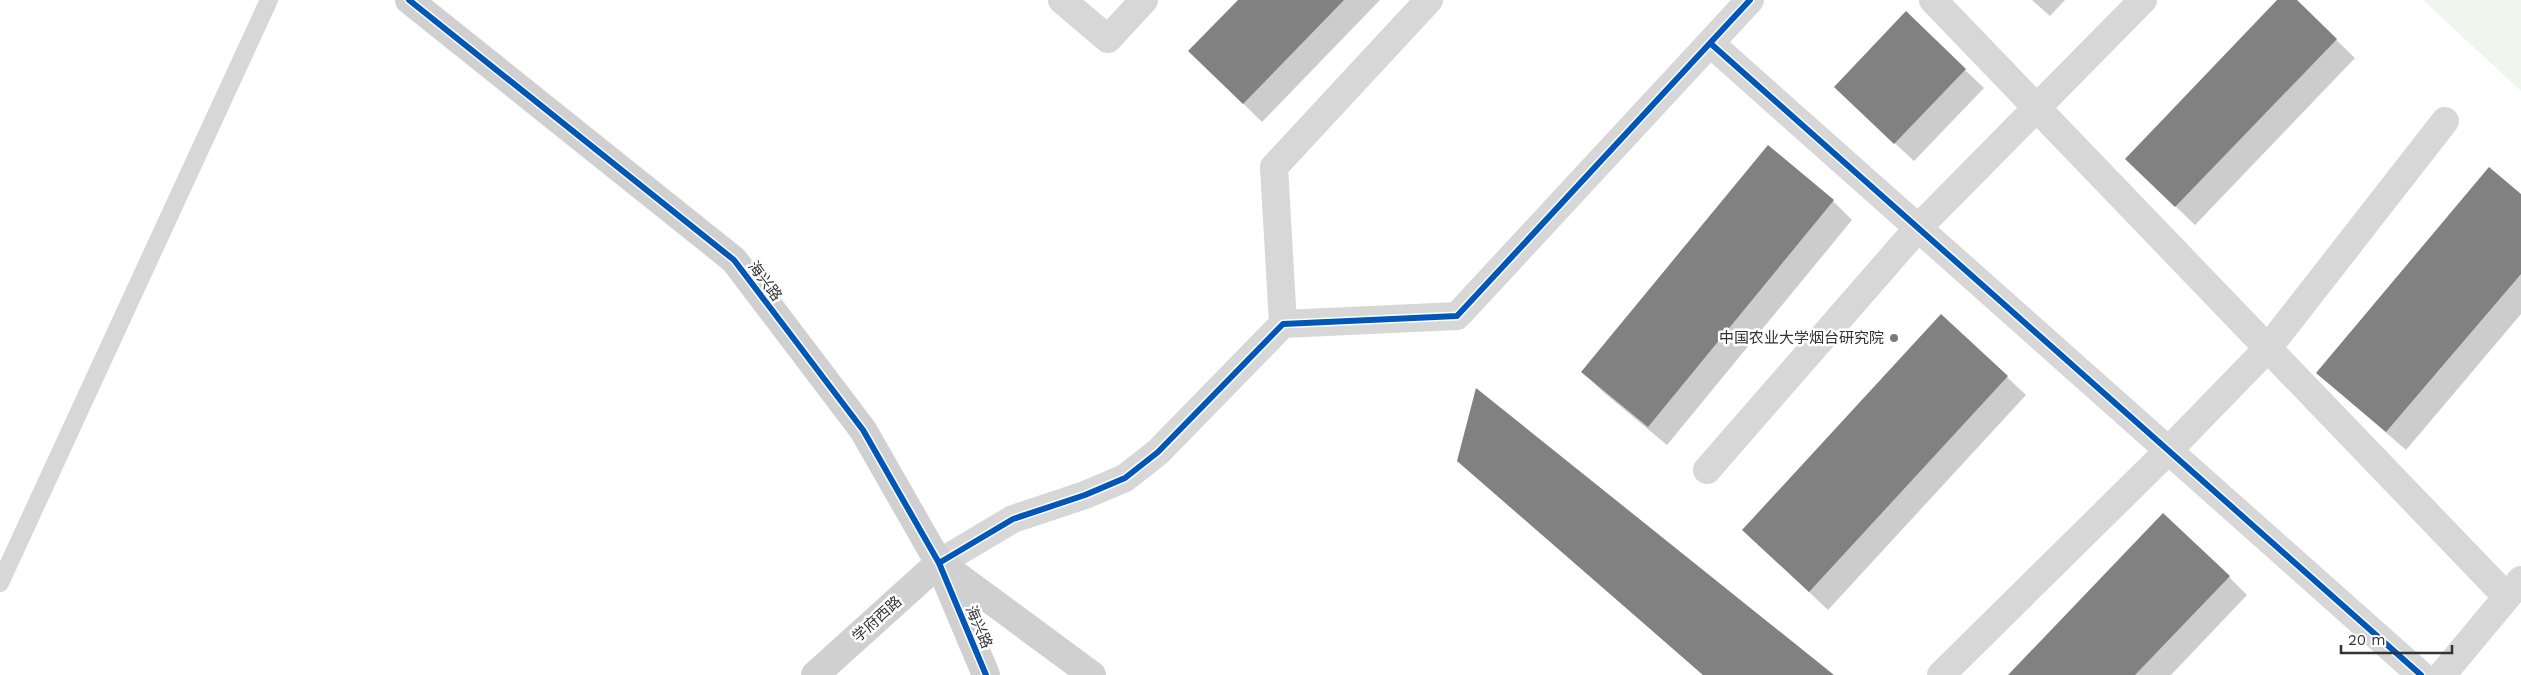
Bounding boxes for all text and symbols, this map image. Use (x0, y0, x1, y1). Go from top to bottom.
street label: 海兴路 (744, 258, 786, 304)
place label: 中国农业大学烟台研究院 (1719, 329, 1884, 347)
marker: 中国农业大学烟台研究院 (1888, 332, 1900, 344)
street label: 学府西路 (849, 592, 905, 646)
street label: 海兴路 (962, 603, 996, 651)
scale bar (2341, 622, 2452, 654)
text: 20 m (2348, 631, 2386, 649)

